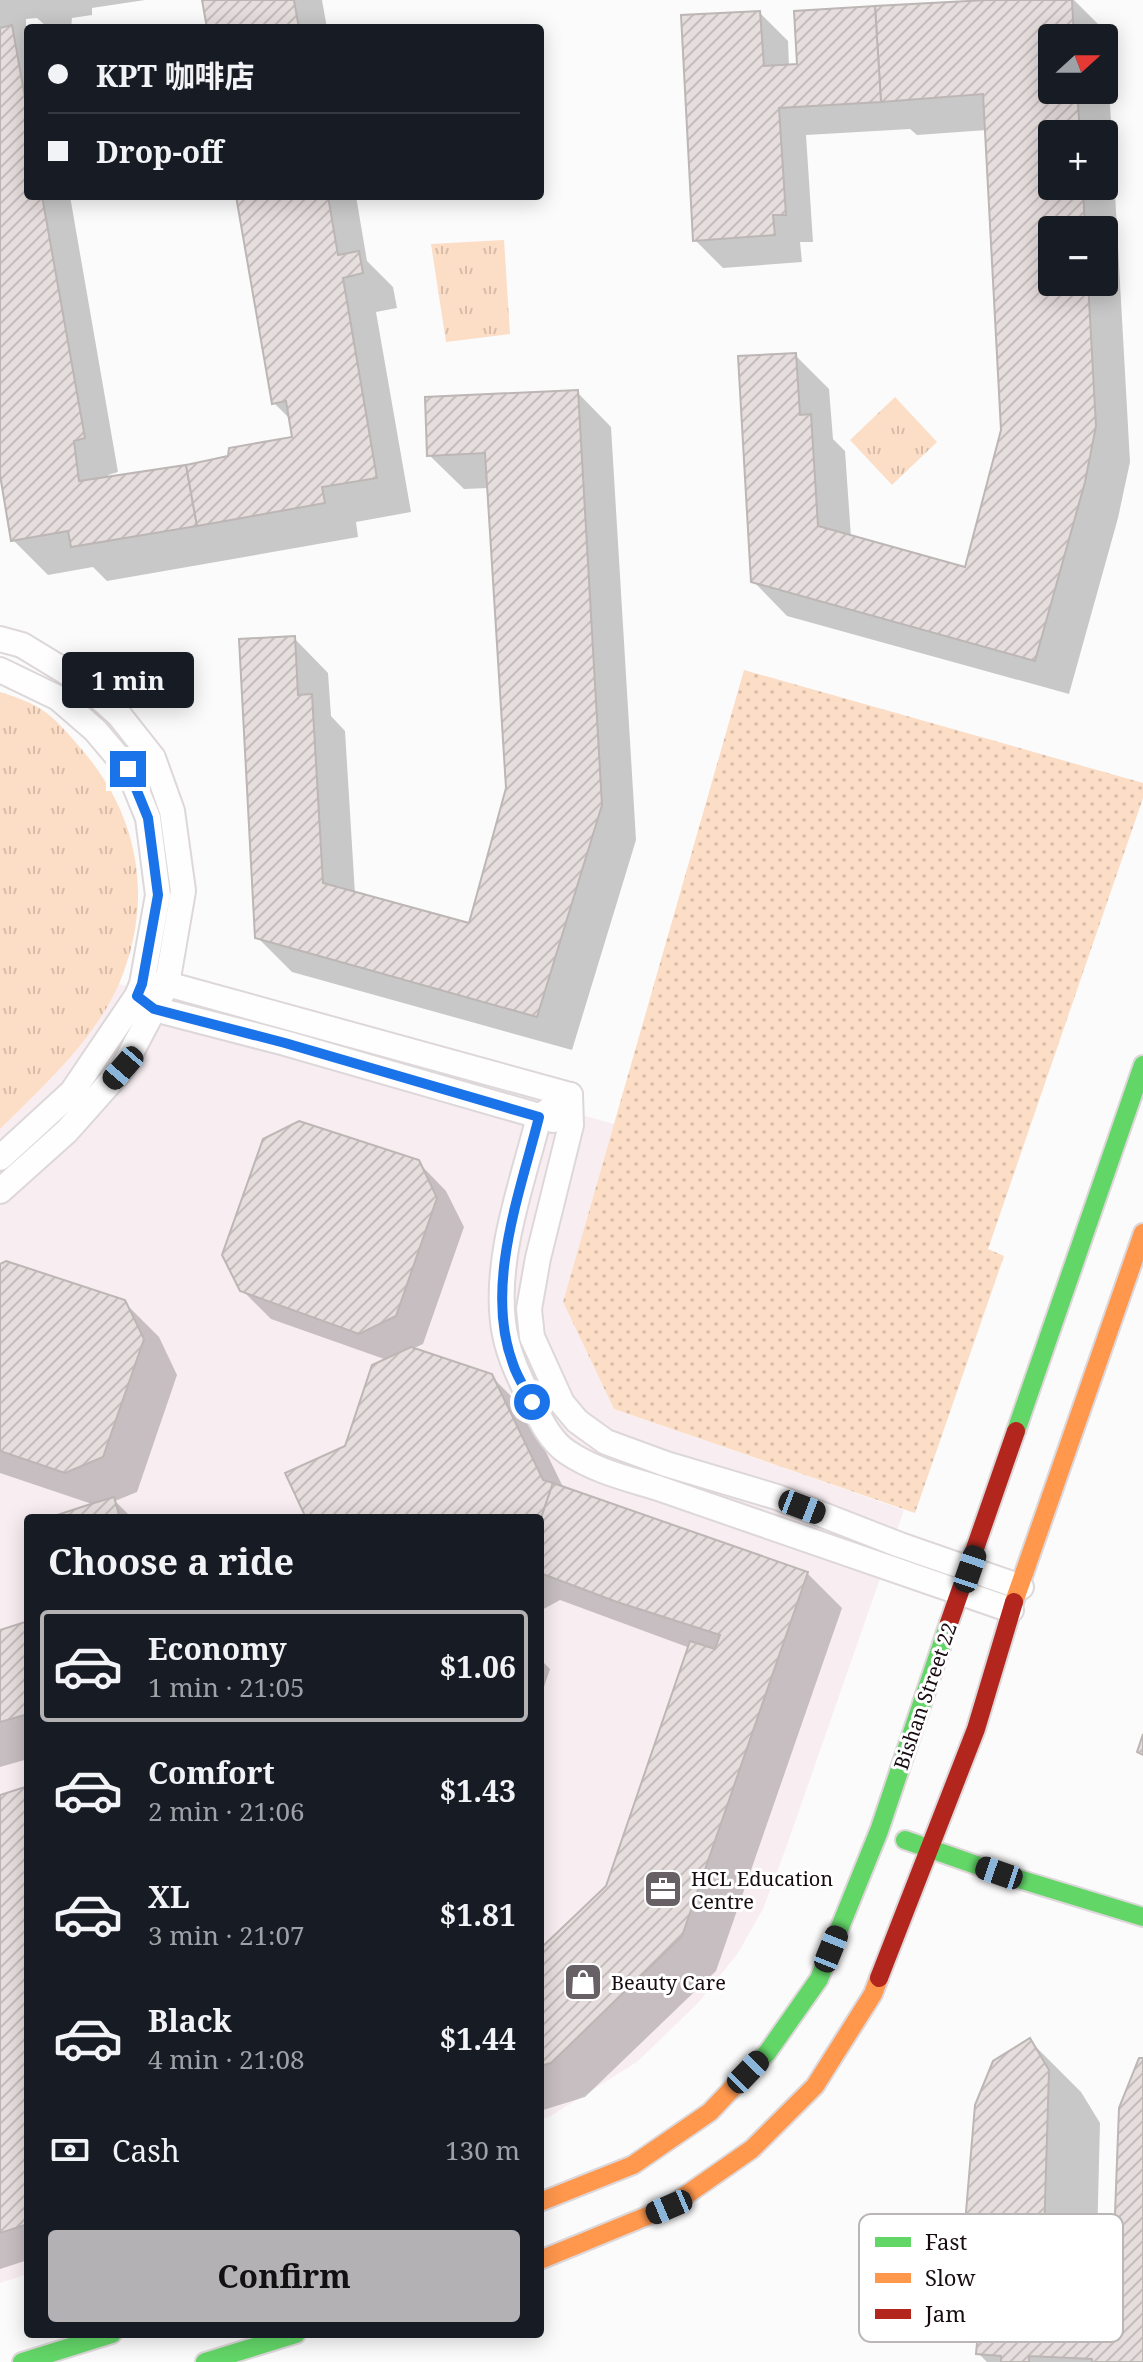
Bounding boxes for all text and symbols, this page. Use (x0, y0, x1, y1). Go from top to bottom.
north arrow (1038, 24, 1118, 104)
map controls (1038, 24, 1118, 296)
text: KPT 咖啡店 (96, 55, 255, 96)
button: + (1038, 120, 1118, 200)
text: Drop-off (96, 131, 223, 172)
button: − (1038, 216, 1118, 296)
callout: 1 min (62, 653, 194, 709)
text: 1 min (91, 662, 165, 698)
route end (110, 751, 146, 787)
car (98, 1042, 148, 1094)
route start (514, 1384, 550, 1420)
car (775, 1487, 829, 1527)
text: Choose a ride (48, 1537, 294, 1586)
car (951, 1542, 989, 1596)
street label: Bishan Street 22 (887, 1619, 963, 1773)
text: Economy (148, 1628, 287, 1669)
icon: car (52, 1630, 124, 1702)
text: $1.06 (439, 1646, 516, 1687)
text: 1 min · 21:05 (148, 1669, 305, 1705)
text: Comfort (148, 1752, 275, 1793)
icon: car (52, 1754, 124, 1826)
text: $1.43 (439, 1770, 516, 1811)
text: 2 min · 21:06 (148, 1793, 305, 1829)
car (972, 1854, 1026, 1892)
place label: HCL Education Centre (691, 1865, 833, 1915)
office icon: HCL Education Centre (642, 1868, 684, 1910)
text: XL (148, 1876, 190, 1917)
icon: car (52, 1878, 124, 1950)
text: $1.81 (439, 1894, 516, 1935)
text: 3 min · 21:07 (148, 1917, 305, 1953)
car (811, 1922, 851, 1976)
shop icon: Beauty Care (562, 1961, 604, 2003)
place label: Beauty Care (611, 1969, 726, 1996)
text: Black (148, 2000, 232, 2041)
icon: car (52, 2002, 124, 2074)
text: $1.44 (439, 2018, 516, 2059)
text: 4 min · 21:08 (148, 2041, 305, 2077)
car (723, 2046, 773, 2098)
icon: cash (48, 2128, 92, 2172)
text: Cash (112, 2130, 180, 2171)
text: 130 m (445, 2132, 520, 2168)
car (642, 2187, 696, 2227)
legend (859, 2214, 1123, 2342)
text: Fast (925, 2226, 967, 2256)
button: Confirm (48, 2230, 520, 2322)
text: Slow (925, 2262, 975, 2292)
text: Jam (924, 2298, 966, 2328)

